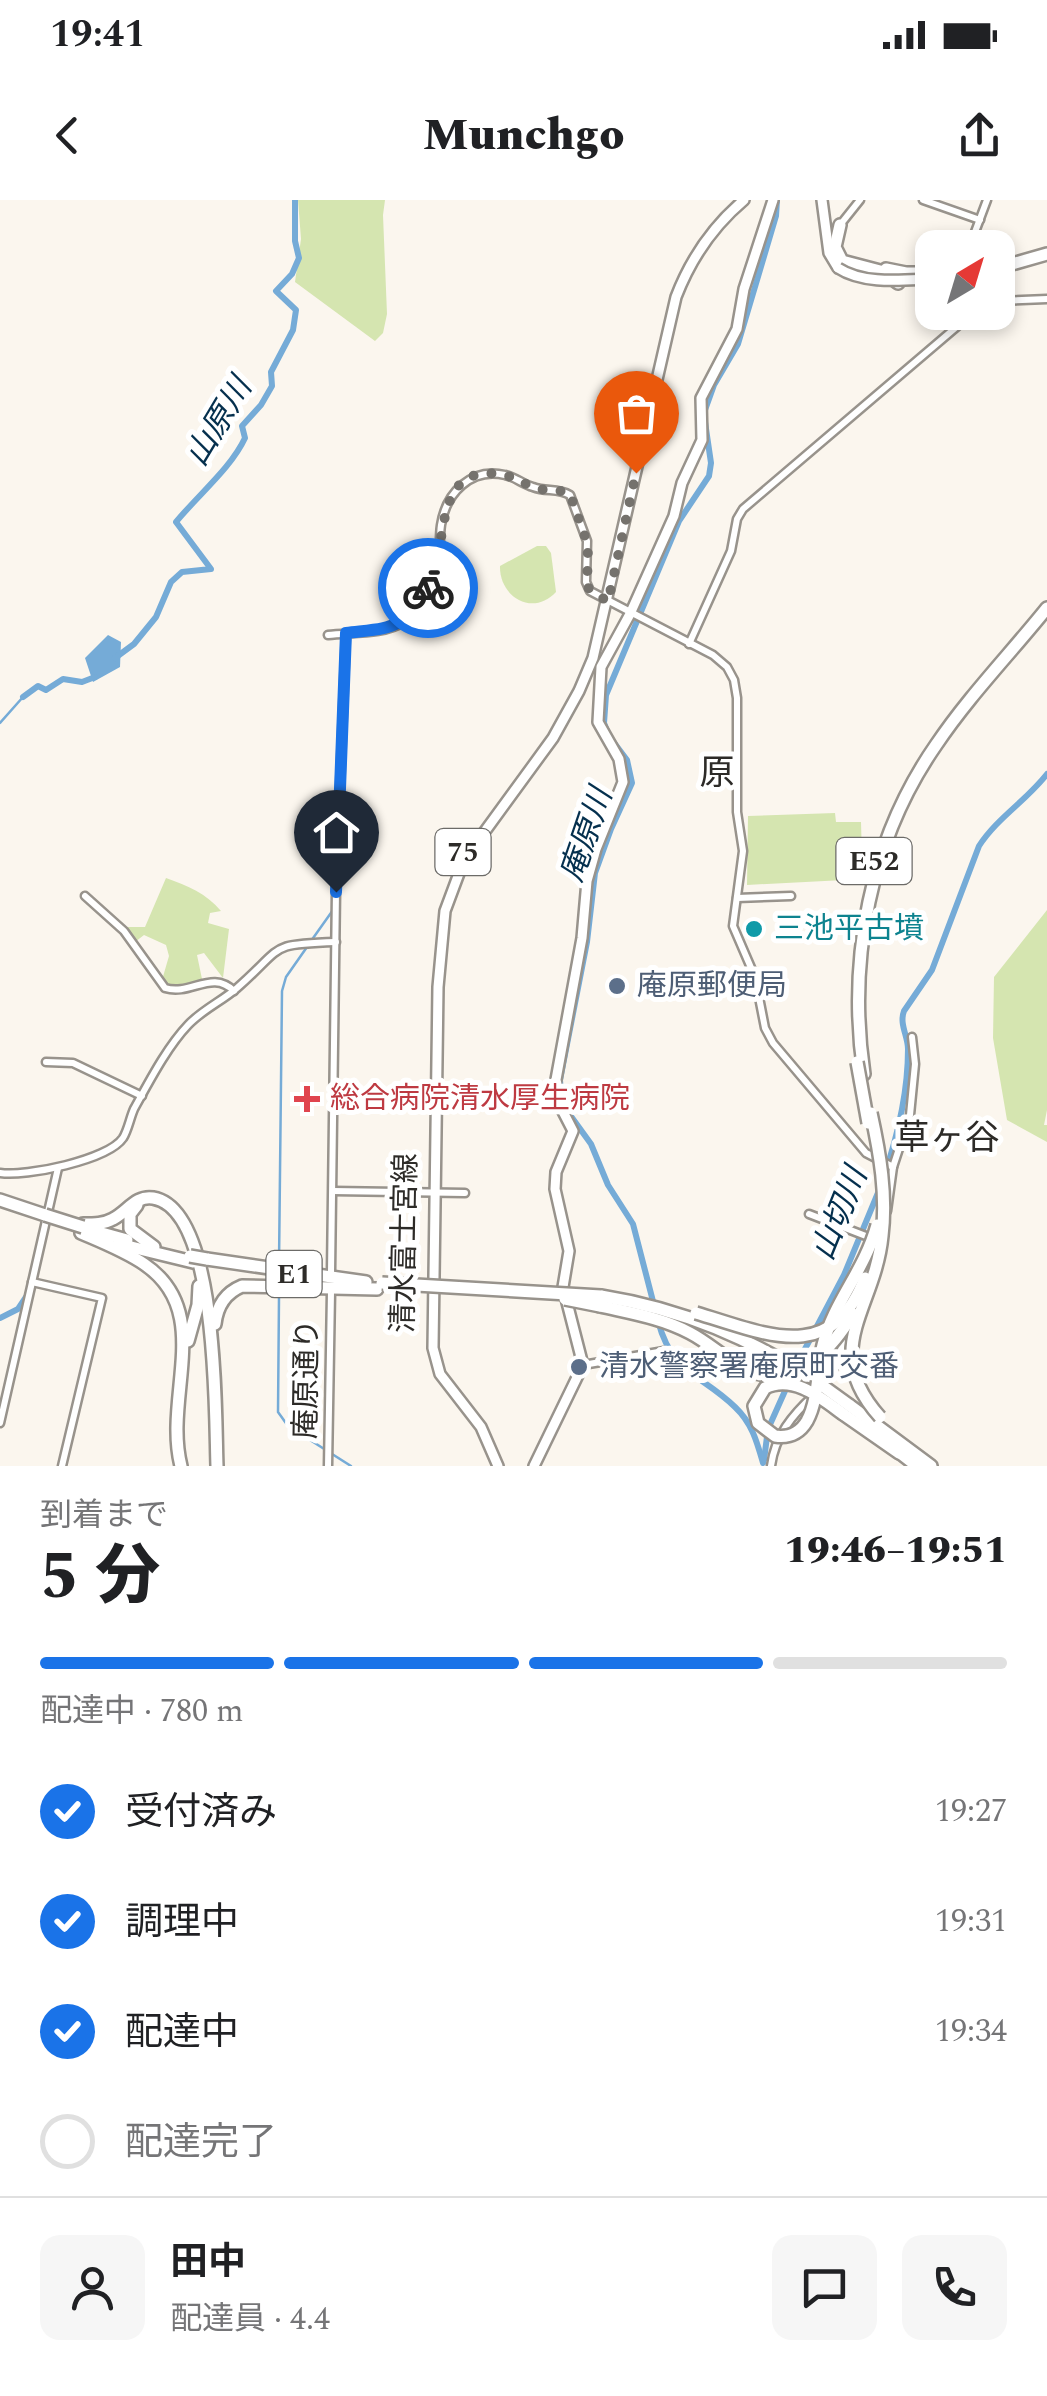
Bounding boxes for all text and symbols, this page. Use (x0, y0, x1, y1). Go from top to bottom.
text: 19:41 (50, 6, 145, 64)
text: Munchgo (423, 101, 624, 170)
icon: back (40, 108, 95, 163)
icon: share (952, 108, 1007, 163)
north arrow (915, 230, 1015, 330)
map controls (915, 230, 1015, 330)
water label: 山原川 (173, 366, 266, 476)
pin (594, 371, 679, 474)
icon: bag (609, 386, 664, 441)
courier (378, 538, 478, 638)
icon: bike (401, 561, 456, 616)
district label: 原 (699, 747, 735, 800)
water label: 庵原川 (548, 779, 627, 888)
pin (294, 790, 379, 893)
icon: home (309, 805, 364, 860)
road number: 75 (436, 829, 490, 875)
road number: E52 (836, 838, 912, 884)
place label: 三池平古墳 (774, 906, 924, 952)
marker: 三池平古墳 (743, 918, 765, 940)
place label: 庵原郵便局 (637, 963, 787, 1009)
marker: 庵原郵便局 (606, 975, 628, 997)
place label: 総合病院清水厚生病院 (330, 1076, 630, 1122)
marker: 総合病院清水厚生病院 (294, 1086, 320, 1112)
district label: 草ヶ谷 (894, 1112, 1000, 1165)
street label: 清水富士宮線 (380, 1153, 430, 1333)
water label: 山切川 (799, 1158, 882, 1268)
road number: E1 (266, 1251, 322, 1297)
street label: 庵原通り (283, 1319, 331, 1439)
place label: 清水警察署庵原町交番 (599, 1344, 899, 1390)
marker: 清水警察署庵原町交番 (568, 1356, 590, 1378)
text: 到着まで (40, 1491, 168, 1540)
text: 19:46–19:51 (784, 1522, 1007, 1580)
text: 5 分 (40, 1528, 160, 1627)
text: 配達中 · 780 m (40, 1687, 244, 1736)
icon: check (40, 1784, 95, 1839)
text: 受付済み (125, 1784, 277, 1842)
text: 19:27 (935, 1787, 1007, 1836)
icon: check (40, 1894, 95, 1949)
text: 調理中 (125, 1894, 239, 1952)
text: 19:31 (935, 1897, 1007, 1946)
icon: check (40, 2004, 95, 2059)
text: 配達中 (125, 2004, 239, 2062)
text: 19:34 (935, 2007, 1007, 2056)
text: 配達完了 (125, 2114, 277, 2172)
text: 田中 (170, 2234, 246, 2292)
button: person (40, 2235, 145, 2340)
button: chat (772, 2235, 877, 2340)
button: phone (902, 2235, 1007, 2340)
text: 配達員 · 4.4 (170, 2295, 330, 2344)

